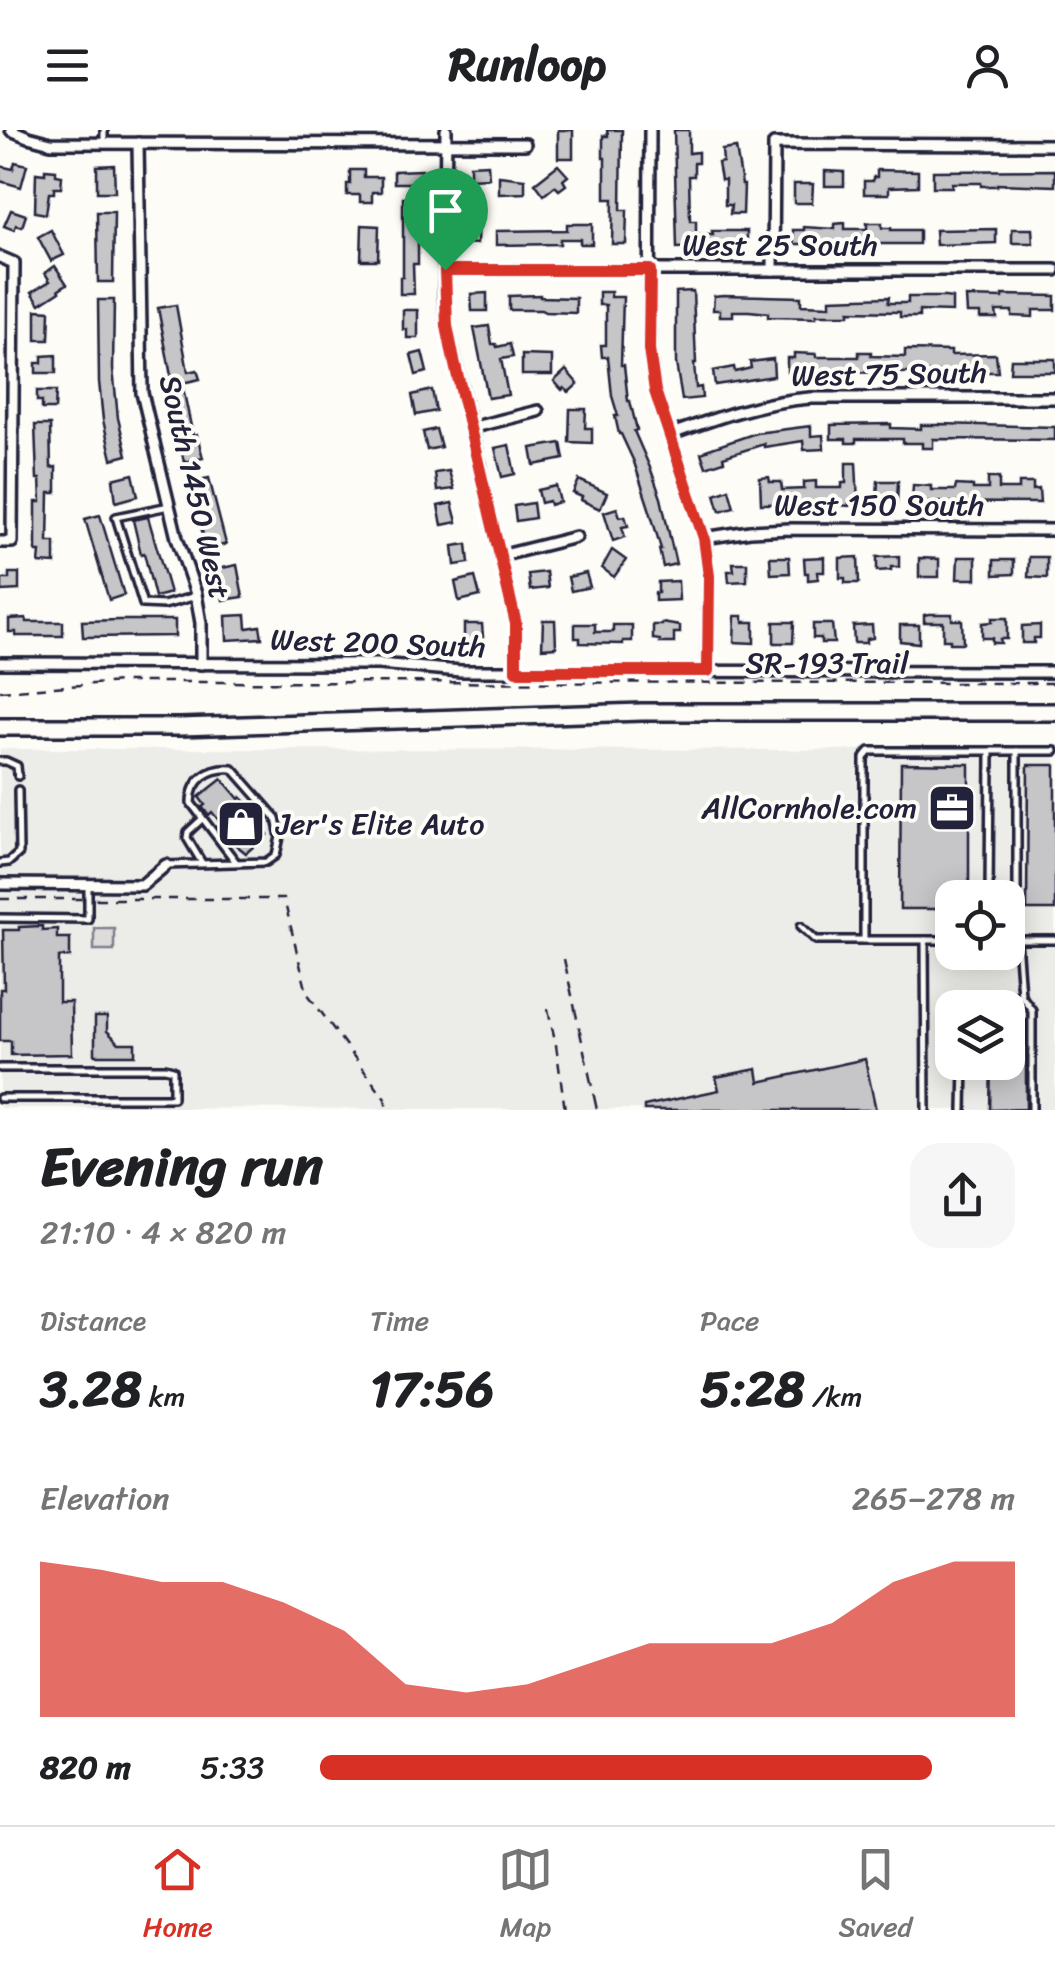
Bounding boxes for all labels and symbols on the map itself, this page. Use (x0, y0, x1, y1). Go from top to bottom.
pin (403, 168, 488, 271)
street label: West 25 South (682, 218, 878, 272)
street label: West 75 South (791, 345, 987, 403)
street label: South 1450 West (143, 369, 247, 605)
street label: West 150 South (774, 478, 984, 532)
street label: West 200 South (269, 612, 487, 674)
street label: SR-193 Trail (746, 636, 910, 690)
place label: AllCornhole.com (701, 781, 917, 835)
office icon: AllCornhole.com (926, 782, 978, 834)
place label: Jer's Elite Auto (275, 797, 484, 851)
shop icon: Jer's Elite Auto (215, 798, 267, 850)

